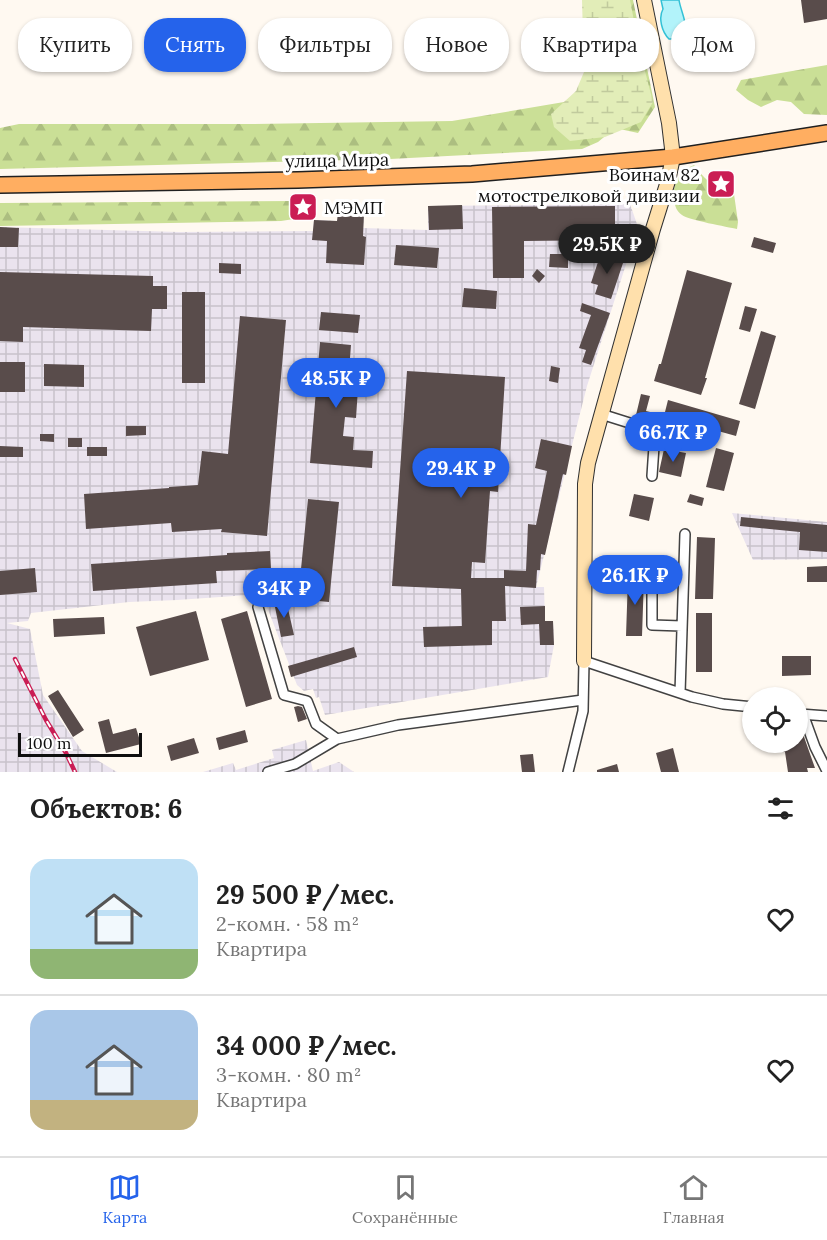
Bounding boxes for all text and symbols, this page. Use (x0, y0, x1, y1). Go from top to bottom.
chip: Купить (18, 18, 132, 72)
chip: Снять (144, 18, 246, 72)
chip: Фильтры (258, 18, 392, 72)
chip: Новое (404, 18, 509, 72)
chip: Квартира (521, 18, 659, 72)
chip: Дом (671, 18, 755, 72)
street label: улица Мира (285, 148, 389, 172)
place label: Воинам 82 мотострелковой дивизии (478, 163, 700, 207)
place icon: Воинам 82 мотострелковой дивизии (705, 168, 737, 200)
place icon: МЭМП (287, 191, 319, 223)
place label: МЭМП (324, 196, 383, 219)
pin: 29.5K ₽ (552, 224, 662, 275)
text: 29.5K ₽ (572, 231, 642, 256)
pin: 48.5K ₽ (281, 358, 391, 409)
text: 48.5K ₽ (301, 365, 371, 390)
pin: 66.7K ₽ (618, 412, 728, 463)
text: 66.7K ₽ (639, 419, 707, 444)
pin: 29.4K ₽ (406, 448, 516, 499)
text: 29.4K ₽ (426, 455, 496, 480)
pin: 26.1K ₽ (580, 555, 690, 606)
text: 26.1K ₽ (602, 562, 668, 587)
pin: 34K ₽ (242, 568, 326, 619)
text: 34K ₽ (257, 575, 311, 600)
map controls (742, 687, 808, 753)
button: locate (742, 687, 808, 753)
scale bar (18, 730, 142, 758)
text: 100 m (27, 733, 71, 753)
text: Объектов: 6 (30, 792, 183, 825)
icon: filters (764, 792, 797, 825)
text: 29 500 ₽/мес. (216, 878, 394, 911)
icon: home (78, 883, 150, 955)
icon: heart (764, 903, 797, 936)
text: 2-комн. · 58 m² (216, 911, 359, 936)
text: Квартира (216, 936, 307, 961)
text: 34 000 ₽/мес. (216, 1029, 397, 1062)
icon: home (78, 1034, 150, 1106)
icon: heart (764, 1054, 797, 1087)
text: 3-комн. · 80 m² (216, 1062, 361, 1087)
text: Квартира (216, 1087, 307, 1112)
tab: Карта (102, 1171, 147, 1227)
tab: Сохранённые (352, 1171, 458, 1227)
tab: Главная (663, 1171, 725, 1227)

